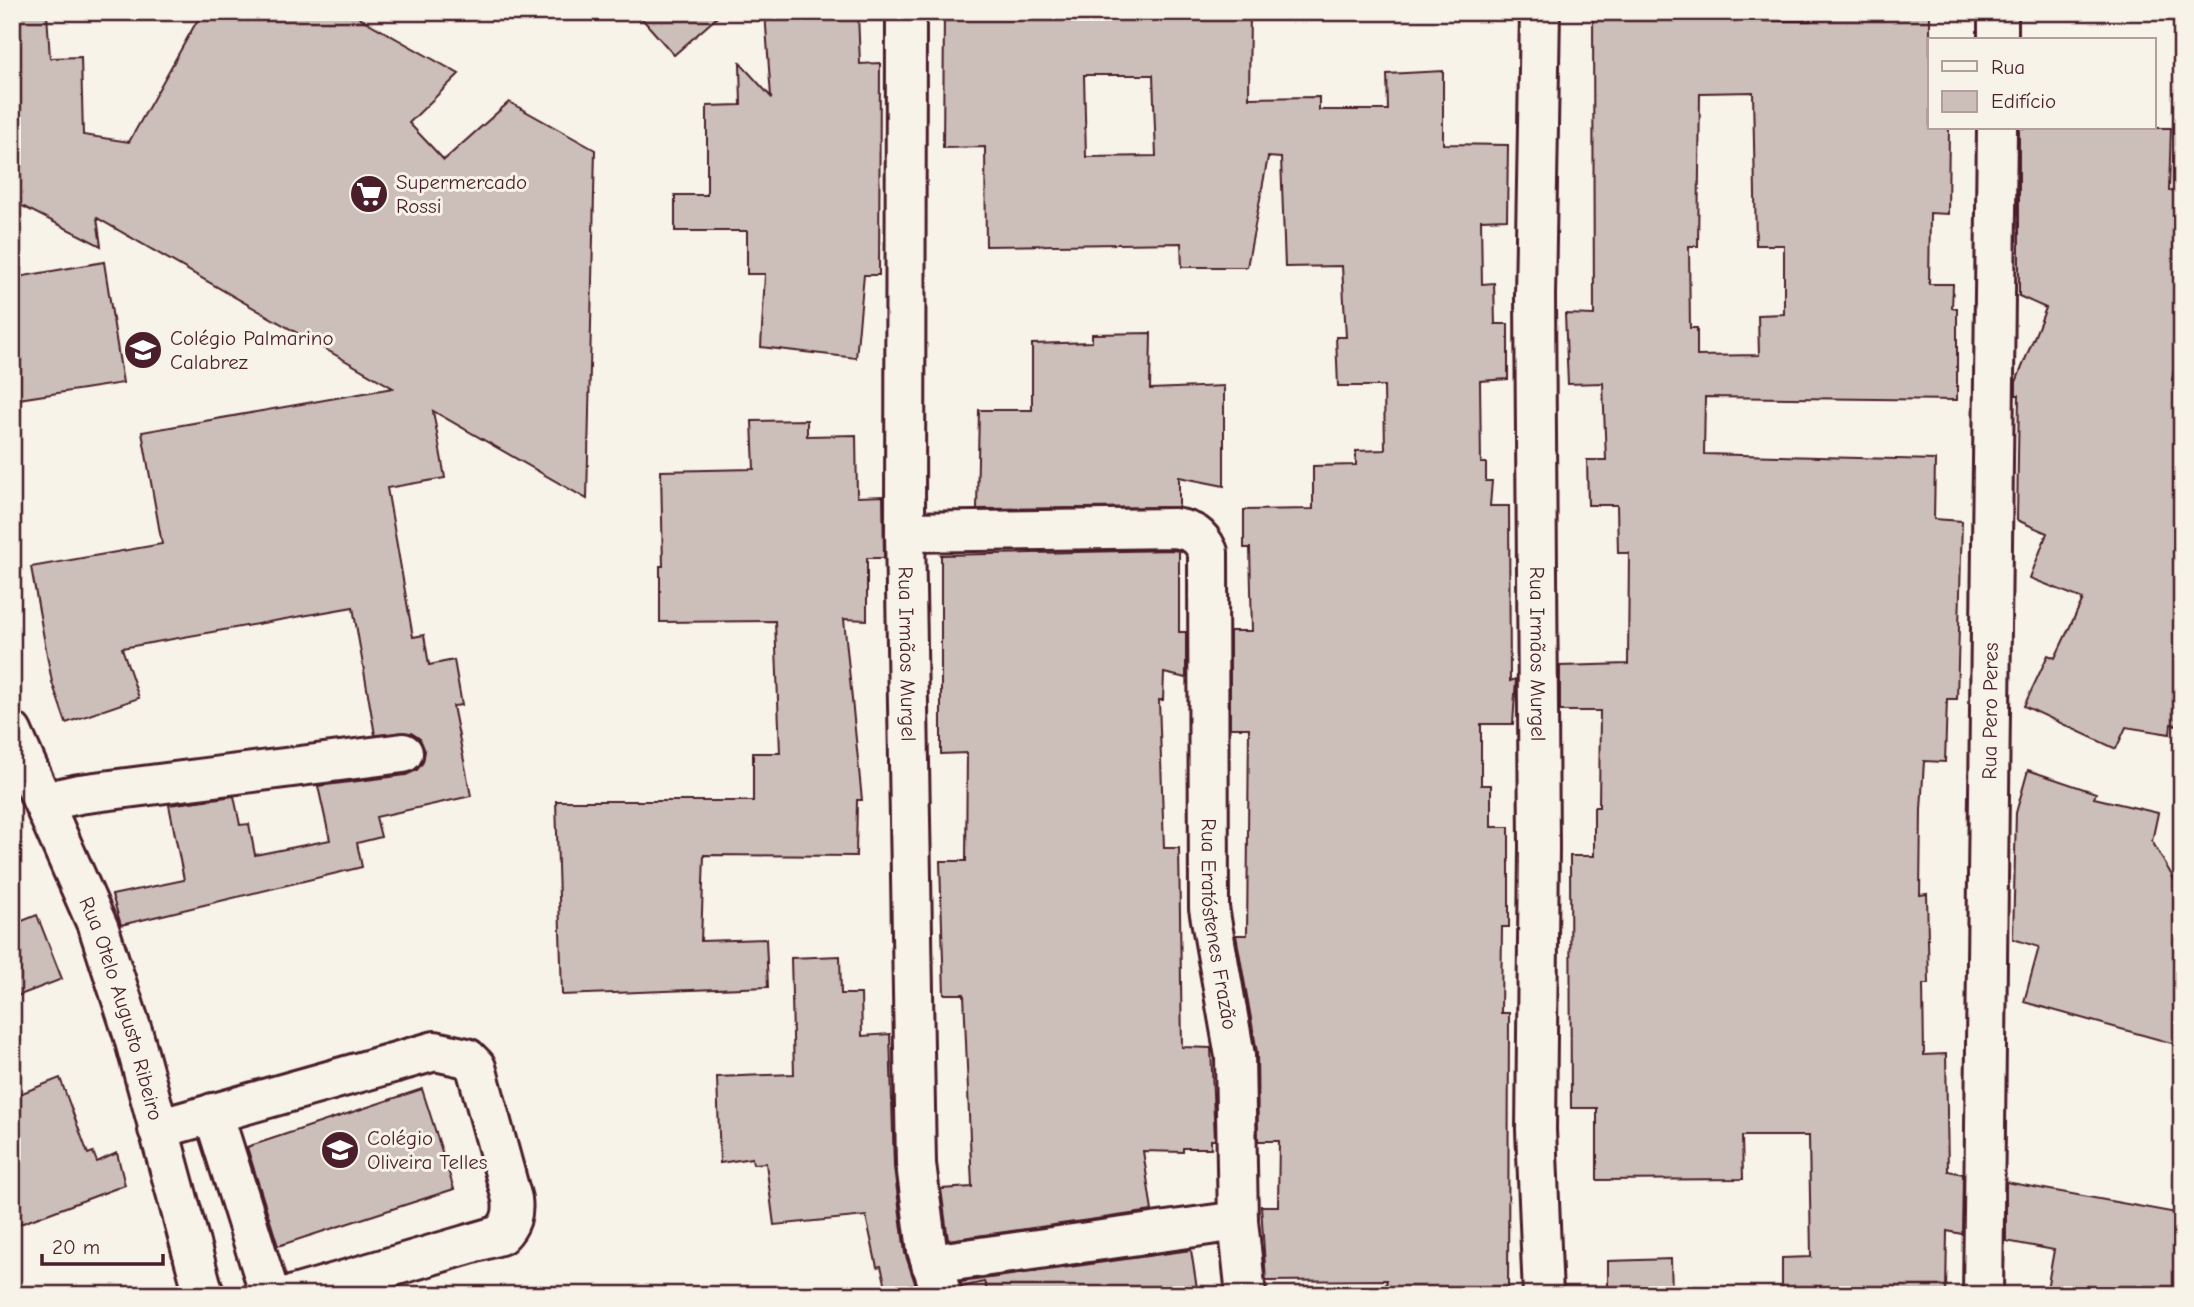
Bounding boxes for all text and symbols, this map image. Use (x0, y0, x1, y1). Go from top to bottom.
legend (1928, 38, 2156, 130)
text: Rua (1991, 55, 2025, 79)
text: Edifício (1991, 89, 2056, 113)
place label: Supermercado Rossi (396, 170, 527, 218)
supermarket icon: Supermercado Rossi (348, 173, 390, 215)
place label: Colégio Palmarino Calabrez (170, 326, 333, 374)
school or university icon: Colégio Palmarino Calabrez (122, 329, 164, 371)
street label: Rua Irmãos Murgel (894, 566, 921, 742)
street label: Rua Irmãos Murgel (1525, 566, 1550, 742)
street label: Rua Pero Peres (1977, 642, 2003, 780)
street label: Rua Eratóstenes Frazão (1197, 818, 1242, 1032)
street label: Rua Otelo Augusto Ribeiro (74, 893, 168, 1123)
place label: Colégio Oliveira Telles (367, 1126, 488, 1174)
school or university icon: Colégio Oliveira Telles (319, 1129, 361, 1171)
scale bar (42, 1223, 163, 1267)
text: 20 m (52, 1235, 100, 1259)

